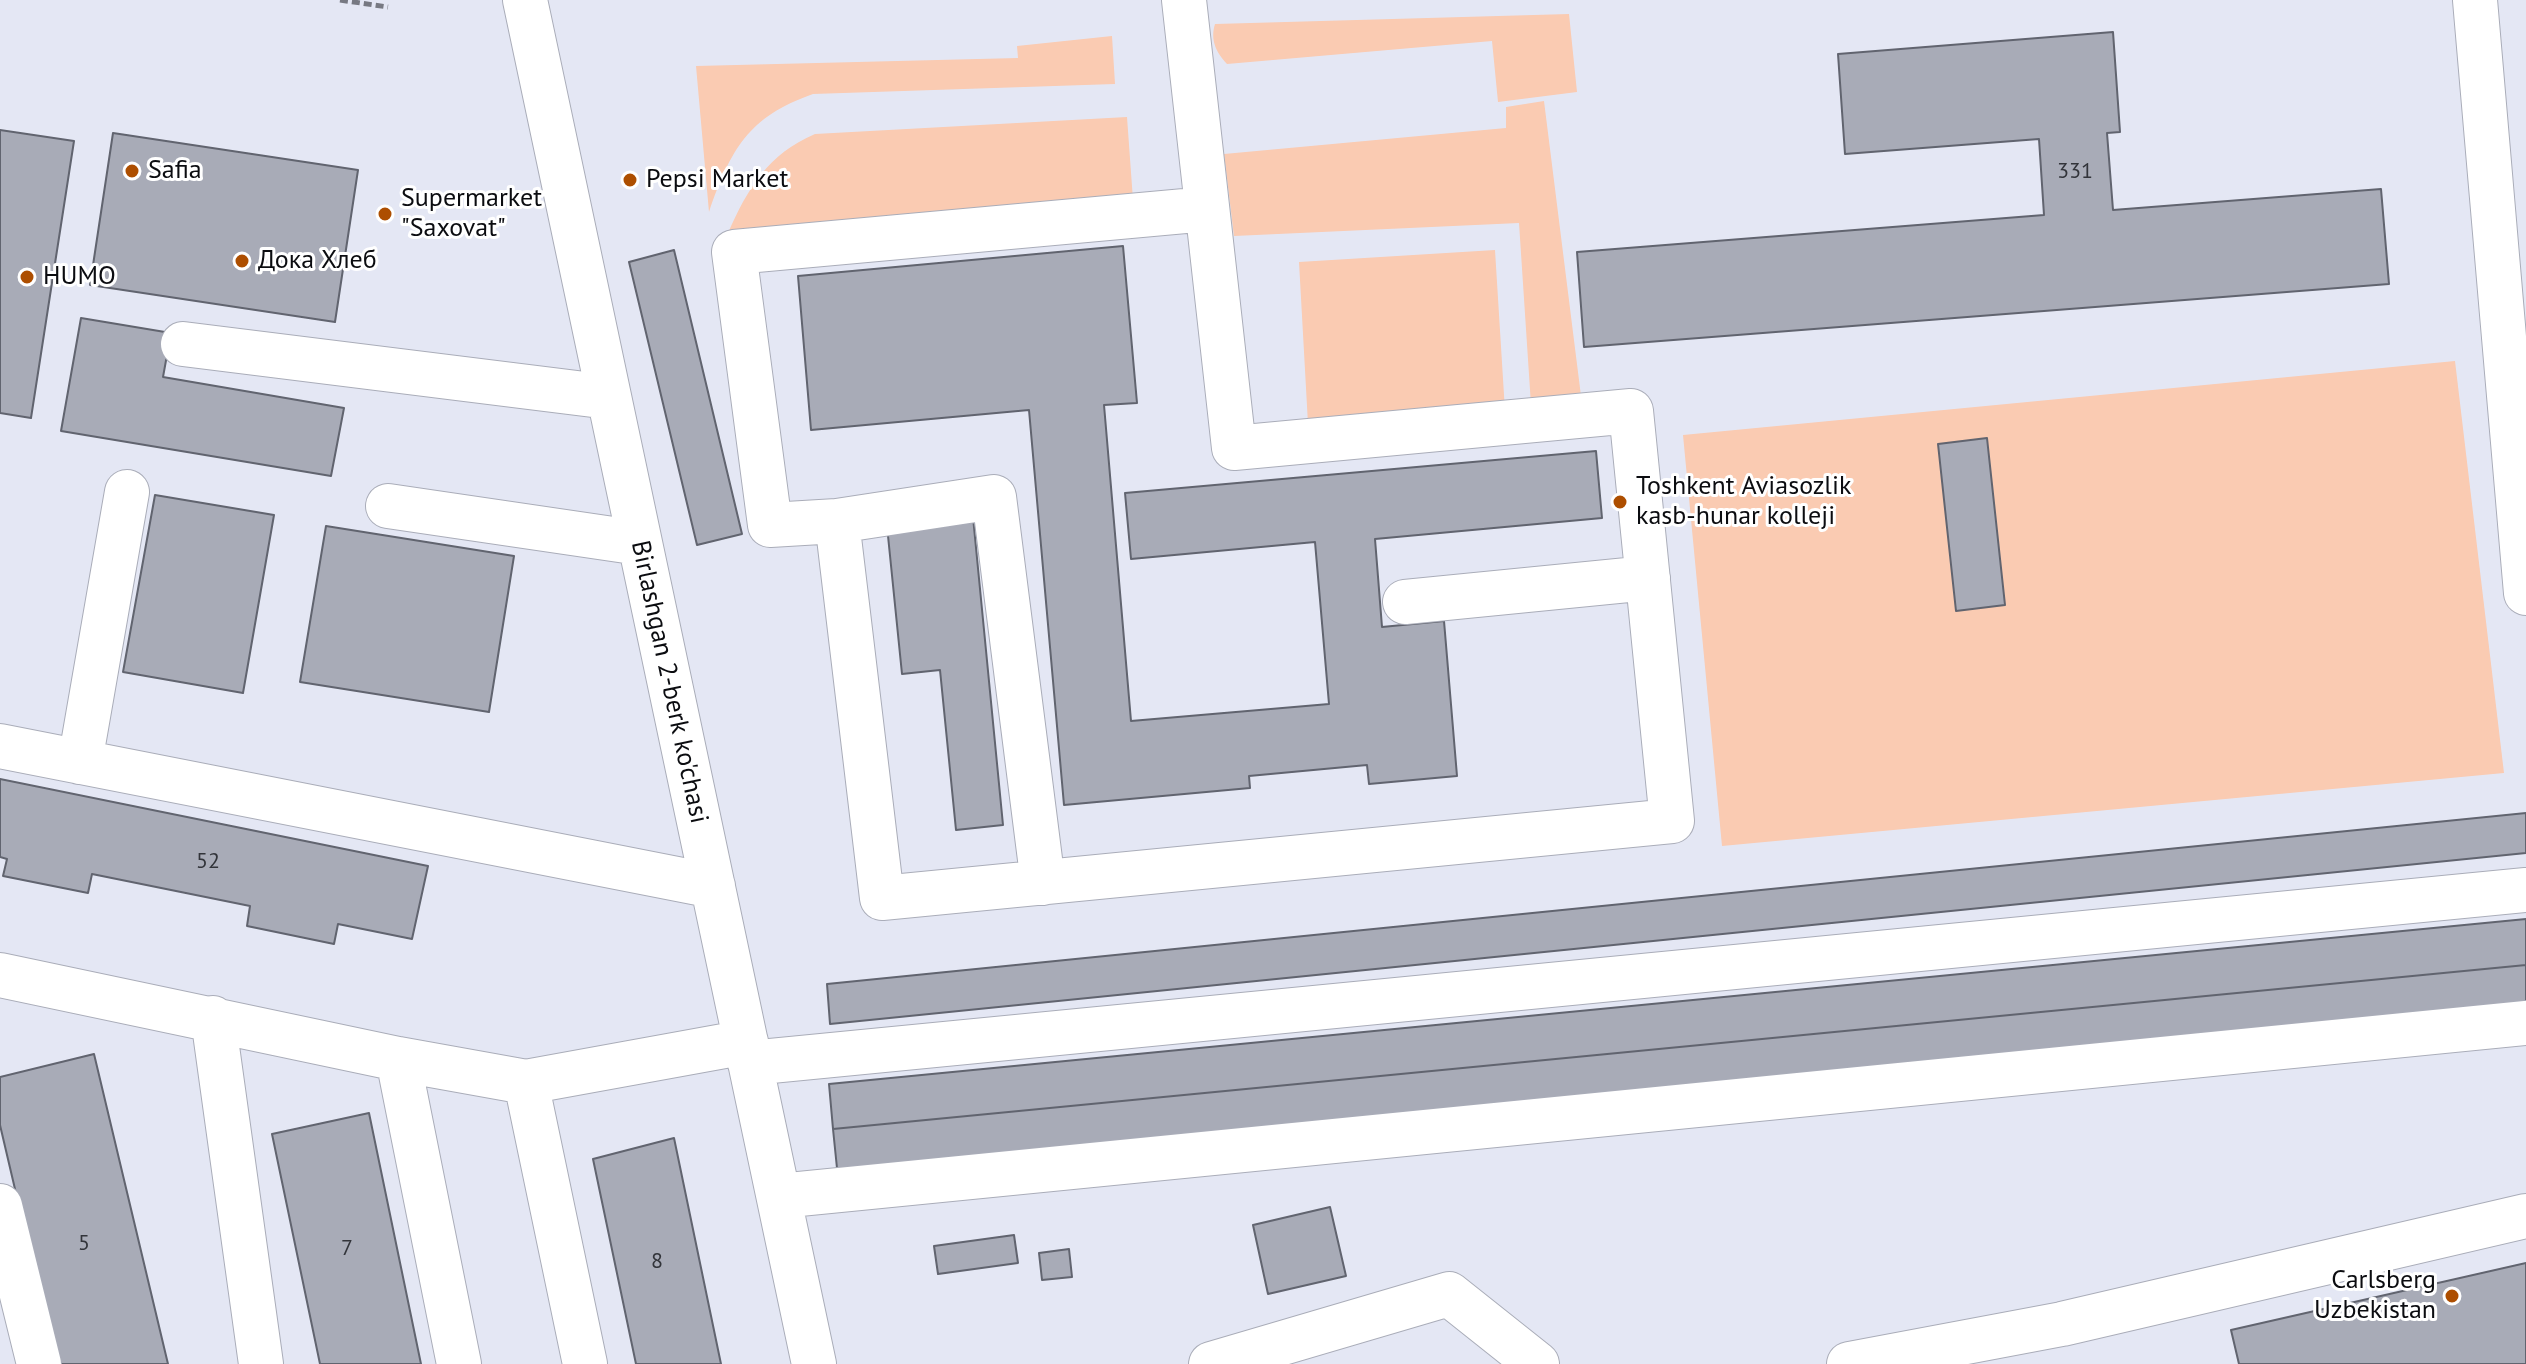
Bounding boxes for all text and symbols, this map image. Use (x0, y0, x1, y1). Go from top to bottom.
place label: Safia (148, 155, 202, 187)
house number: 331 (2057, 159, 2093, 185)
marker: Safia (123, 162, 141, 180)
place label: Pepsi Market (646, 164, 788, 196)
marker: Pepsi Market (621, 171, 639, 189)
place label: Supermarket "Saxovat" (401, 183, 542, 244)
marker: Supermarket "Saxovat" (376, 205, 394, 223)
place label: Дока Хлеб (258, 245, 377, 277)
marker: Дока Хлеб (233, 252, 251, 270)
place label: HUMO (43, 261, 116, 293)
marker: HUMO (18, 268, 36, 286)
place label: Toshkent Aviasozlik kasb-hunar kolleji (1636, 471, 1851, 532)
marker: Toshkent Aviasozlik kasb-hunar kolleji (1611, 493, 1629, 511)
street label: Birlashgan 2-berk ko'chasi (624, 538, 714, 826)
house number: 52 (196, 849, 220, 875)
house number: 5 (78, 1231, 90, 1257)
house number: 7 (341, 1236, 353, 1262)
house number: 8 (651, 1249, 663, 1275)
place label: Carlsberg Uzbekistan (2314, 1265, 2436, 1326)
marker: Carlsberg Uzbekistan (2443, 1287, 2461, 1305)

